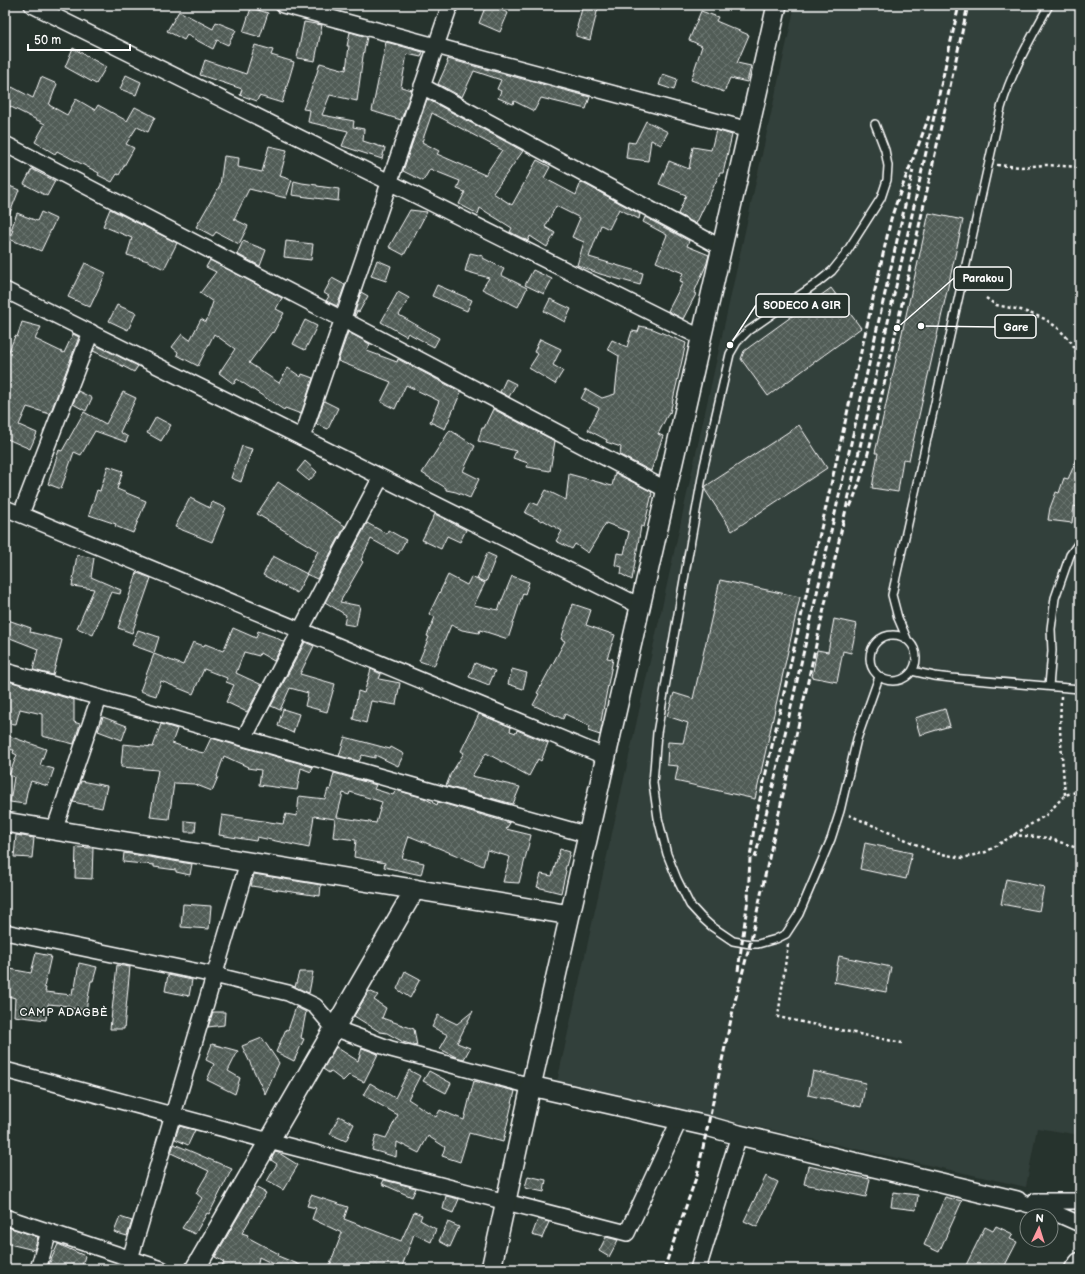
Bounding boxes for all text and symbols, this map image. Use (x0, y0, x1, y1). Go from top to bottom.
scale bar (28, 26, 130, 52)
text: 50 m (34, 33, 61, 48)
callout: Parakou (954, 267, 1011, 290)
text: Parakou (962, 272, 1004, 285)
callout: SODECO A GIR (756, 294, 849, 317)
text: SODECO A GIR (763, 299, 841, 312)
callout: Gare (995, 315, 1036, 338)
text: Gare (1004, 321, 1028, 334)
district label: CAMP ADAGBÈ (19, 1005, 109, 1019)
north arrow (1019, 1208, 1059, 1248)
text: N (1035, 1212, 1044, 1225)

